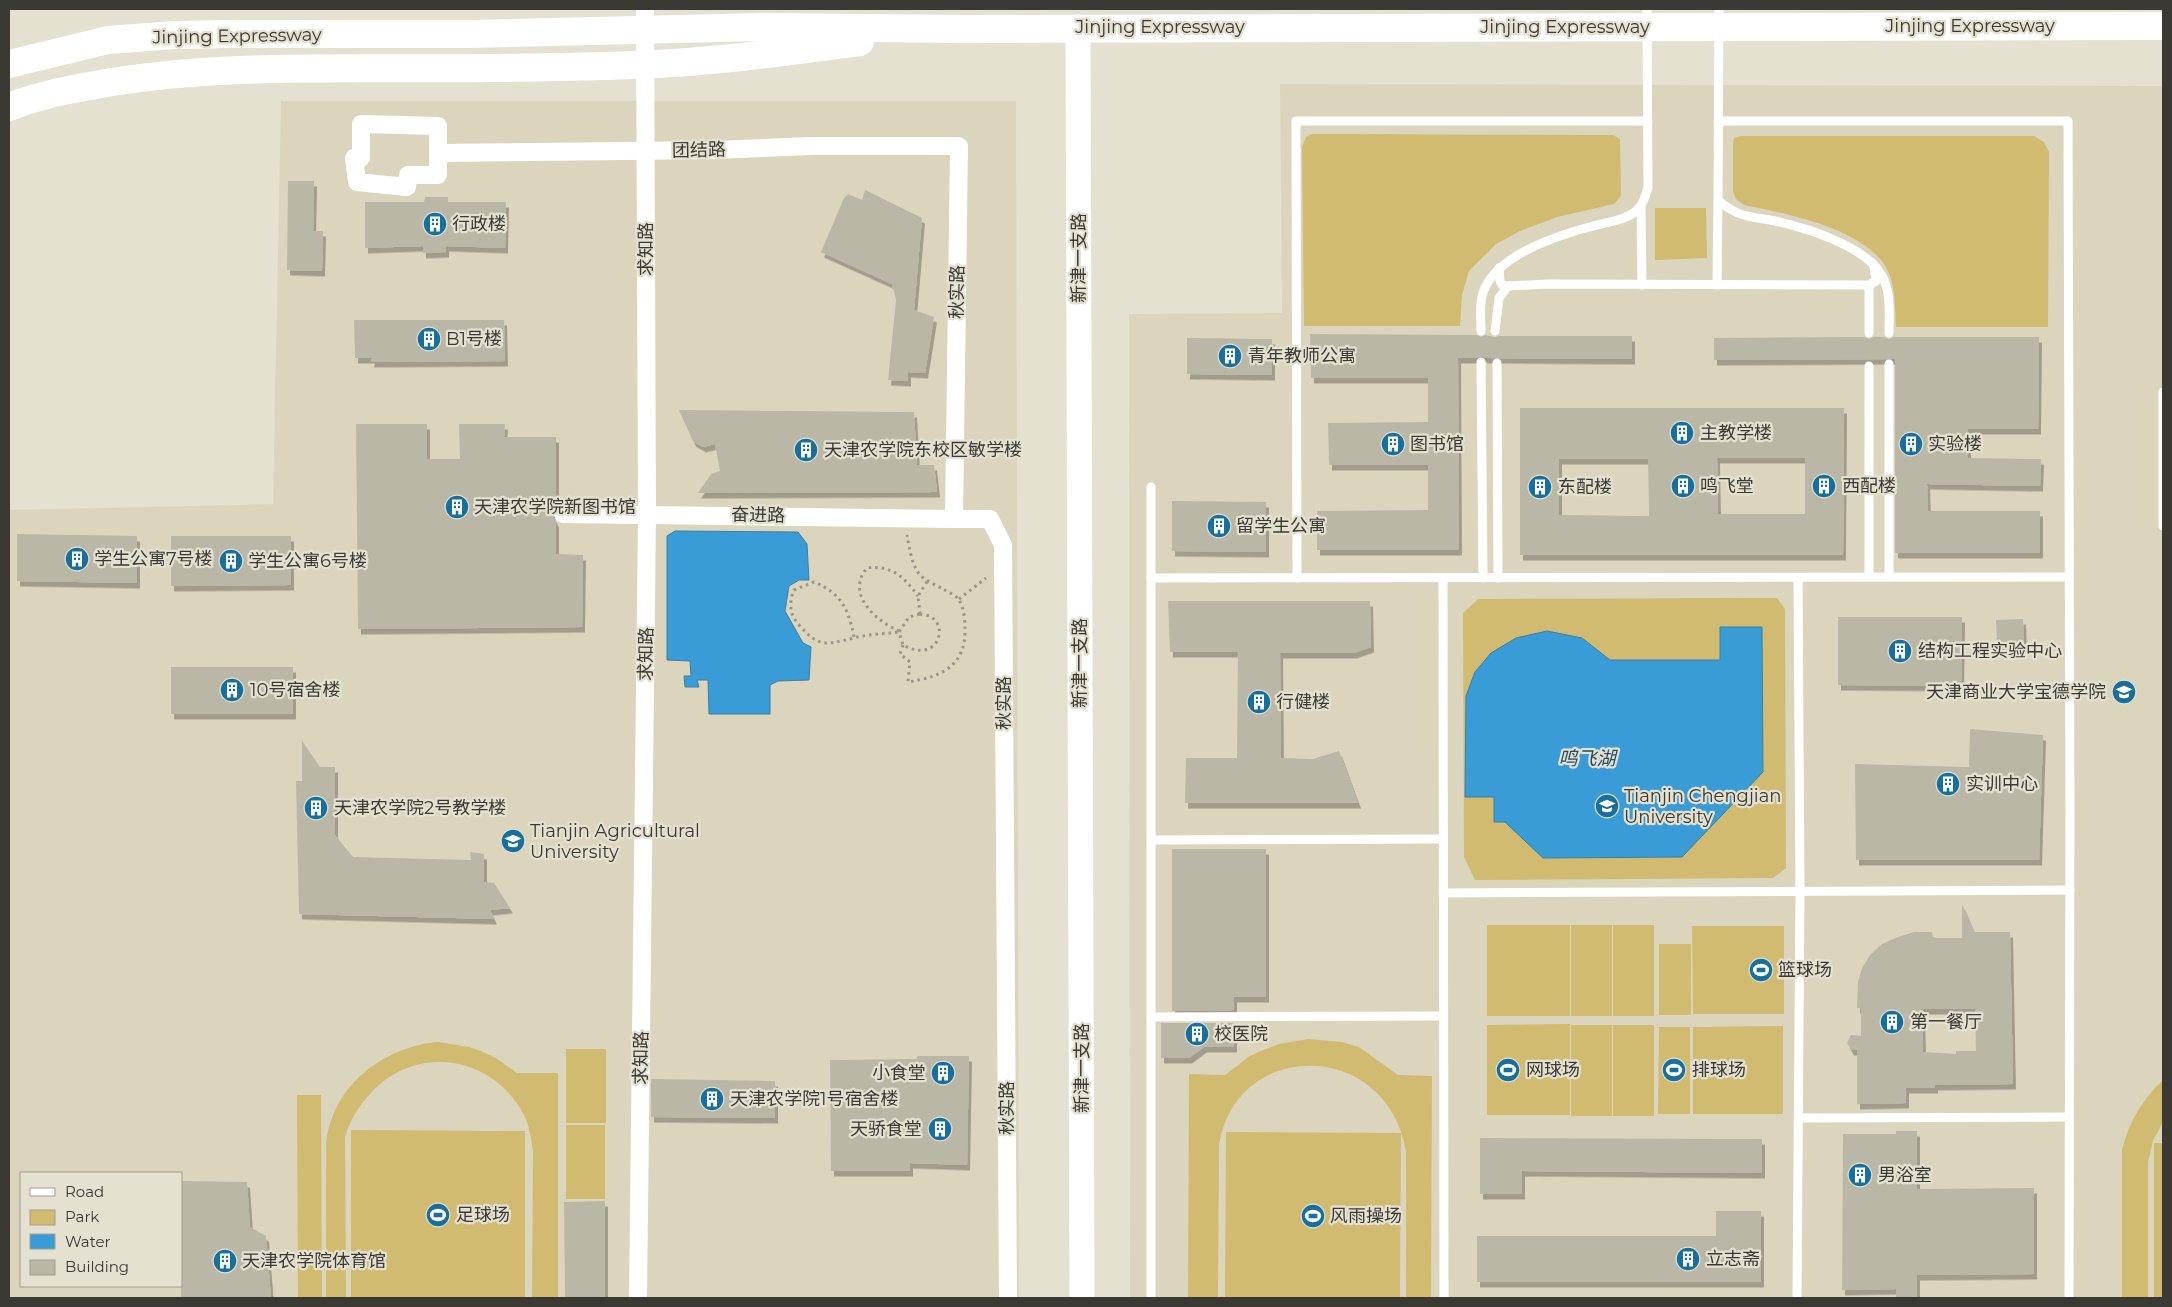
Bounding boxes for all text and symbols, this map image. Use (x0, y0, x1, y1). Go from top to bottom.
street label: Jinjing Expressway (1884, 15, 2055, 37)
street label: Jinjing Expressway (1074, 16, 1245, 38)
street label: Jinjing Expressway (1479, 16, 1650, 38)
street label: Jinjing Expressway (151, 24, 322, 48)
street label: 团结路 (672, 139, 726, 161)
building icon: 行政楼 (422, 211, 448, 237)
place label: 行政楼 (452, 213, 506, 235)
street label: 新津一支路 (1068, 213, 1090, 303)
street label: 求知路 (635, 222, 657, 276)
street label: 秋实路 (946, 265, 968, 319)
building icon: B1号楼 (416, 326, 442, 352)
place label: B1号楼 (446, 328, 502, 350)
building icon: 青年教师公寓 (1217, 343, 1243, 369)
place label: 青年教师公寓 (1248, 345, 1356, 367)
building icon: 主教学楼 (1669, 420, 1695, 446)
place label: 主教学楼 (1700, 422, 1772, 444)
building icon: 图书馆 (1380, 431, 1406, 457)
building icon: 实验楼 (1898, 431, 1924, 457)
place label: 图书馆 (1410, 433, 1464, 455)
place label: 实验楼 (1928, 433, 1982, 455)
building icon: 天津农学院东校区敏学楼 (793, 437, 819, 463)
place label: 天津农学院东校区敏学楼 (824, 439, 1022, 461)
building icon: 鸣飞堂 (1670, 473, 1696, 499)
building icon: 西配楼 (1811, 473, 1837, 499)
building icon: 东配楼 (1527, 474, 1553, 500)
place label: 鸣飞堂 (1700, 475, 1754, 497)
place label: 西配楼 (1842, 475, 1896, 497)
place label: 东配楼 (1558, 476, 1612, 498)
building icon: 天津农学院新图书馆 (444, 494, 470, 520)
place label: 天津农学院新图书馆 (474, 496, 636, 518)
street label: 奋进路 (731, 504, 785, 526)
building icon: 留学生公寓 (1206, 513, 1232, 539)
place label: 留学生公寓 (1236, 515, 1326, 537)
building icon: 学生公寓7号楼 (64, 546, 90, 572)
place label: 学生公寓7号楼 (94, 548, 213, 570)
building icon: 学生公寓6号楼 (218, 548, 244, 574)
place label: 学生公寓6号楼 (248, 550, 367, 572)
street label: 新津一支路 (1069, 618, 1091, 708)
street label: 求知路 (635, 627, 657, 681)
building icon: 结构工程实验中心 (1887, 638, 1913, 664)
place label: 结构工程实验中心 (1918, 640, 2062, 662)
street label: 秋实路 (993, 676, 1015, 730)
building icon: 10号宿舍楼 (219, 677, 245, 703)
place label: 10号宿舍楼 (250, 679, 340, 701)
school or university icon: 天津商业大学宝德学院 (2111, 679, 2137, 705)
place label: 天津商业大学宝德学院 (1926, 681, 2106, 703)
building icon: 行健楼 (1246, 689, 1272, 715)
place label: 行健楼 (1276, 691, 1330, 713)
water label: 鸣飞湖 (1558, 747, 1618, 770)
building icon: 实训中心 (1935, 771, 1961, 797)
place label: 实训中心 (1966, 773, 2038, 795)
place label: Tianjin Chengjian University (1624, 785, 1781, 828)
school or university icon: Tianjin Chengjian University (1594, 793, 1620, 819)
building icon: 天津农学院2号教学楼 (303, 795, 329, 821)
place label: 天津农学院2号教学楼 (334, 797, 506, 819)
place label: Tianjin Agricultural University (530, 820, 700, 863)
school or university icon: Tianjin Agricultural University (500, 828, 526, 854)
sports icon: 篮球场 (1748, 957, 1774, 983)
place label: 篮球场 (1778, 959, 1832, 981)
building icon: 第一餐厅 (1879, 1009, 1905, 1035)
place label: 第一餐厅 (1910, 1011, 1982, 1033)
building icon: 校医院 (1184, 1021, 1210, 1047)
street label: 新津一支路 (1071, 1023, 1093, 1113)
place label: 校医院 (1214, 1023, 1268, 1045)
street label: 求知路 (630, 1031, 652, 1085)
sports icon: 网球场 (1495, 1057, 1521, 1083)
sports icon: 排球场 (1661, 1057, 1687, 1083)
place label: 网球场 (1526, 1059, 1580, 1081)
place label: 排球场 (1692, 1059, 1746, 1081)
building icon: 小食堂 (930, 1060, 956, 1086)
place label: 小食堂 (872, 1062, 926, 1084)
street label: 秋实路 (996, 1081, 1018, 1135)
building icon: 天津农学院1号宿舍楼 (699, 1086, 725, 1112)
place label: 天津农学院1号宿舍楼 (730, 1088, 899, 1110)
building icon: 天骄食堂 (927, 1116, 953, 1142)
place label: 天骄食堂 (850, 1118, 922, 1140)
building icon: 男浴室 (1847, 1162, 1873, 1188)
place label: 男浴室 (1878, 1164, 1932, 1186)
legend (20, 1172, 182, 1287)
text: Road (65, 1182, 104, 1201)
sports icon: 足球场 (425, 1202, 451, 1228)
sports icon: 风雨操场 (1300, 1203, 1326, 1229)
place label: 足球场 (456, 1204, 510, 1226)
place label: 风雨操场 (1330, 1205, 1402, 1227)
text: Park (65, 1207, 99, 1226)
text: Water (65, 1232, 111, 1251)
building icon: 立志斋 (1675, 1246, 1701, 1272)
building icon: 天津农学院体育馆 (212, 1248, 238, 1274)
place label: 立志斋 (1706, 1248, 1760, 1270)
place label: 天津农学院体育馆 (242, 1250, 386, 1272)
text: Building (65, 1257, 129, 1276)

